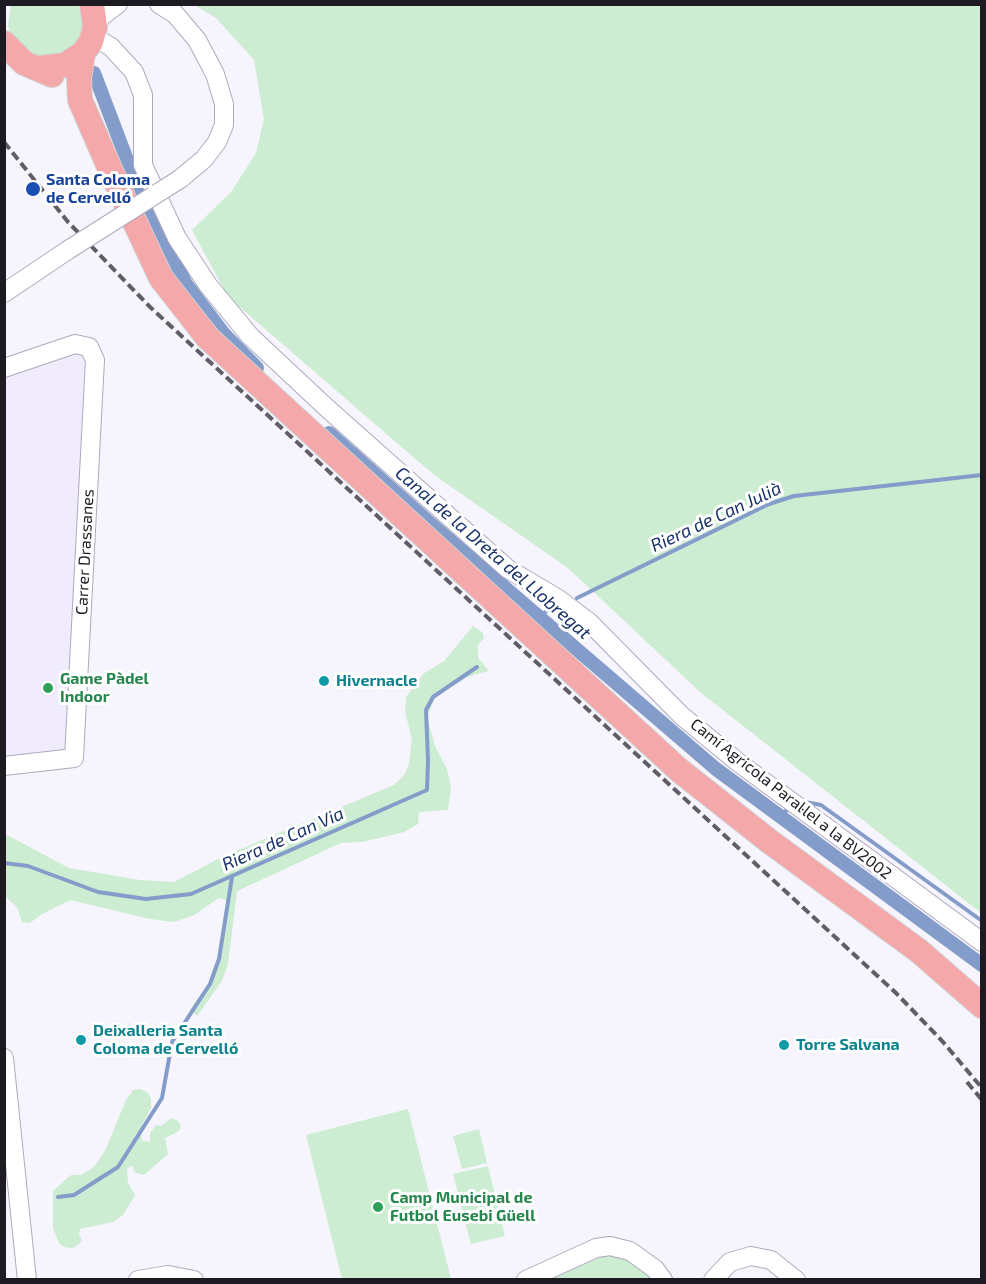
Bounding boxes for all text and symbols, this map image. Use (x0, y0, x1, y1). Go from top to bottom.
place label: Santa Coloma de Cervelló (46, 170, 150, 208)
marker: Santa Coloma de Cervelló (24, 180, 42, 198)
water label: Canal de la Dreta del Llobregat (391, 462, 595, 644)
water label: Riera de Can Julià (647, 477, 785, 557)
street label: Carrer Drassanes (72, 489, 98, 615)
place label: Game Pàdel Indoor (60, 669, 149, 707)
place label: Hivernacle (336, 671, 417, 691)
marker: Hivernacle (317, 674, 331, 688)
marker: Game Pàdel Indoor (41, 681, 55, 695)
street label: Camí Agricola Paral·lel a la BV2002 (687, 714, 895, 884)
water label: Riera de Can Via (219, 802, 347, 876)
place label: Deixalleria Santa Coloma de Cervelló (93, 1021, 238, 1059)
marker: Deixalleria Santa Coloma de Cervelló (74, 1033, 88, 1047)
place label: Torre Salvana (796, 1035, 900, 1055)
marker: Torre Salvana (777, 1038, 791, 1052)
place label: Camp Municipal de Futbol Eusebi Güell (390, 1188, 535, 1226)
marker: Camp Municipal de Futbol Eusebi Güell (371, 1200, 385, 1214)

